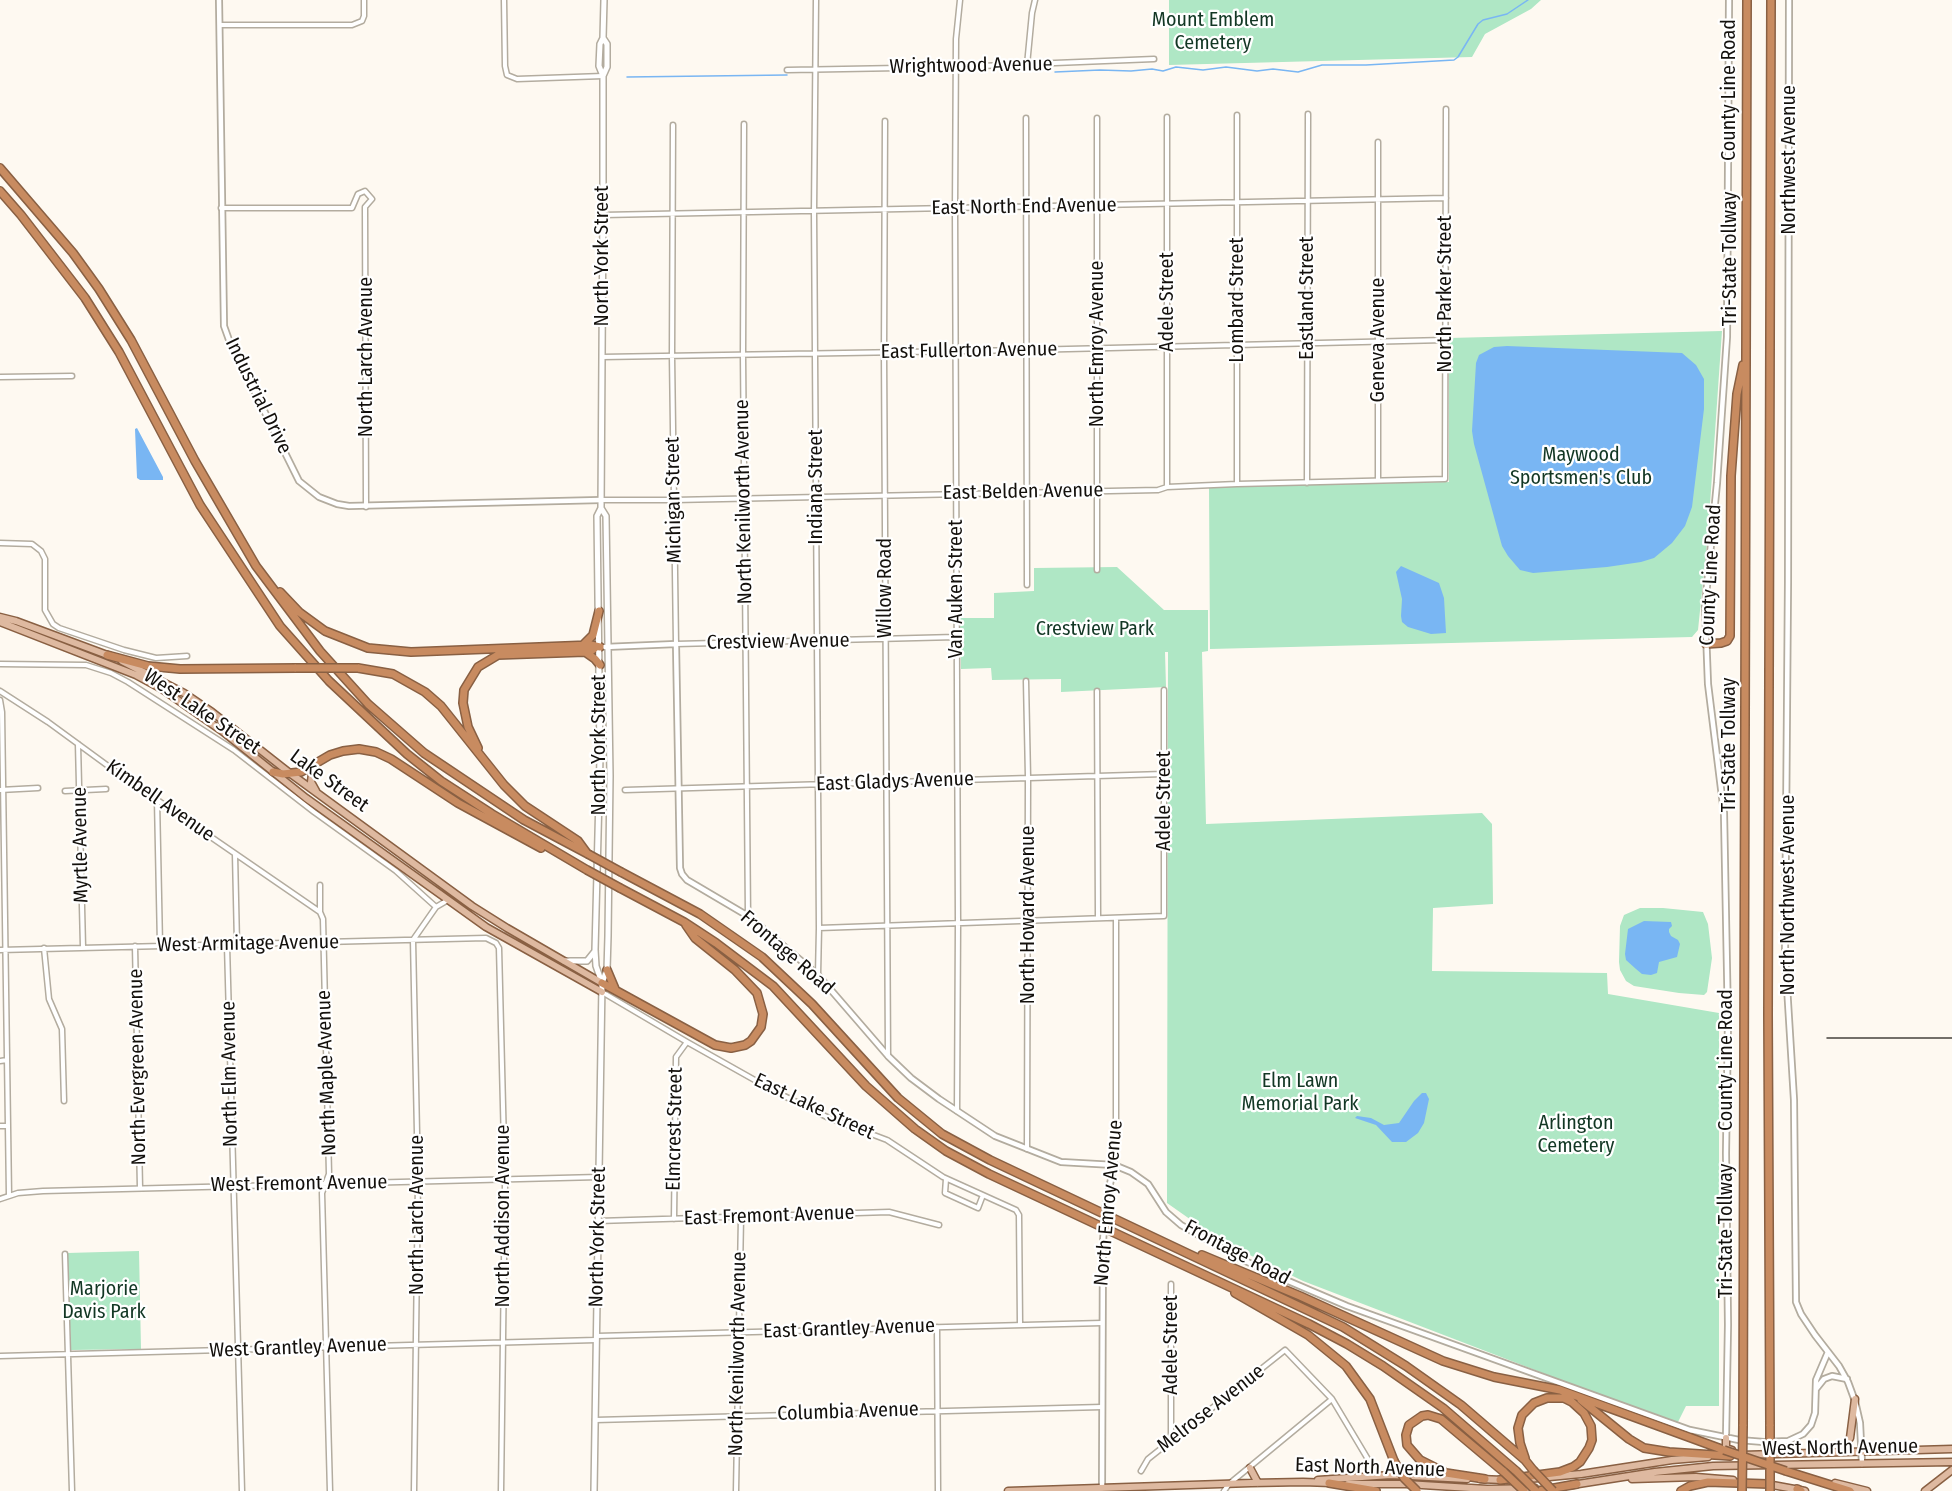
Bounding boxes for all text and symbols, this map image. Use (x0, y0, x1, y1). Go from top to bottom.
park label: Mount Emblem Cemetery (1152, 8, 1274, 55)
street label: County Line Road (1717, 19, 1741, 161)
street label: Wrightwood Avenue (889, 53, 1053, 79)
street label: Northwest Avenue (1777, 85, 1801, 235)
street label: North York Street (590, 186, 614, 326)
street label: Tri-State Tollway (1718, 192, 1742, 326)
street label: East North End Avenue (931, 193, 1117, 221)
street label: North Parker Street (1433, 215, 1457, 373)
street label: Eastland Street (1295, 236, 1319, 360)
street label: Lombard Street (1225, 237, 1249, 363)
street label: Adele Street (1155, 252, 1179, 352)
street label: North Emroy Avenue (1085, 261, 1109, 427)
street label: North Larch Avenue (354, 277, 378, 437)
street label: Geneva Avenue (1366, 278, 1390, 402)
street label: Industrial Drive (220, 334, 296, 458)
street label: East Fullerton Avenue (881, 337, 1057, 365)
street label: North Kenilworth Avenue (730, 399, 758, 605)
street label: Indiana Street (804, 429, 828, 545)
street label: Michigan Street (661, 436, 687, 564)
park label: Maywood Sportsmen's Club (1510, 443, 1652, 490)
street label: East Belden Avenue (943, 479, 1103, 505)
street label: County Line Road (1695, 504, 1727, 646)
street label: Van Auken Street (944, 520, 968, 658)
street label: Willow Road (873, 538, 897, 638)
park label: Crestview Park (1036, 617, 1154, 641)
street label: Crestview Avenue (706, 629, 850, 655)
street label: West Lake Street (139, 664, 265, 760)
street label: North York Street (587, 675, 611, 815)
street label: Tri-State Tollway (1717, 678, 1741, 812)
street label: Lake Street (285, 744, 373, 818)
street label: Adele Street (1152, 751, 1176, 851)
street label: Kimbell Avenue (101, 755, 219, 847)
street label: East Gladys Avenue (816, 767, 974, 797)
street label: Myrtle Avenue (68, 787, 94, 903)
street label: North Northwest Avenue (1776, 795, 1800, 995)
street label: North Howard Avenue (1016, 826, 1040, 1004)
street label: Frontage Road (735, 906, 839, 1000)
street label: West Armitage Avenue (157, 930, 339, 958)
street label: North Evergreen Avenue (124, 968, 152, 1166)
street label: County Line Road (1714, 989, 1738, 1131)
street label: North Maple Avenue (312, 990, 342, 1156)
street label: North Elm Avenue (217, 1001, 243, 1147)
street label: Elmcrest Street (662, 1067, 688, 1191)
street label: East Lake Street (750, 1069, 878, 1145)
park label: Elm Lawn Memorial Park (1241, 1069, 1359, 1116)
park label: Arlington Cemetery (1538, 1111, 1614, 1158)
street label: North Emroy Avenue (1090, 1119, 1128, 1287)
street label: North Addison Avenue (491, 1125, 515, 1307)
street label: North Larch Avenue (405, 1135, 429, 1295)
street label: Tri-State Tollway (1714, 1164, 1738, 1298)
street label: North York Street (585, 1166, 611, 1308)
street label: West Fremont Avenue (211, 1170, 387, 1198)
street label: East Fremont Avenue (683, 1201, 855, 1231)
street label: Frontage Road (1180, 1215, 1294, 1291)
street label: North Kenilworth Avenue (724, 1251, 752, 1457)
park label: Marjorie Davis Park (62, 1277, 146, 1324)
street label: Adele Street (1159, 1295, 1183, 1395)
street label: East Grantley Avenue (763, 1314, 935, 1344)
street label: West Grantley Avenue (209, 1333, 387, 1363)
street label: Melrose Avenue (1153, 1360, 1269, 1458)
street label: Columbia Avenue (777, 1398, 919, 1426)
street label: West North Avenue (1762, 1435, 1918, 1461)
street label: East North Avenue (1295, 1453, 1445, 1483)

